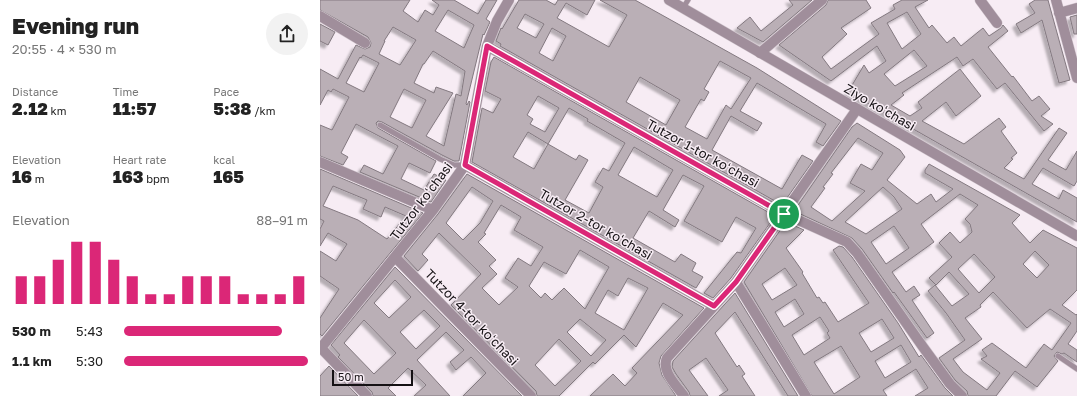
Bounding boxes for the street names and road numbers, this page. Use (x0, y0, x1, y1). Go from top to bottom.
street label: Ziyo koʻchasi (841, 80, 919, 134)
street label: Tutzor 1-tor koʻchasi (644, 115, 762, 191)
street label: Tutzor koʻchasi (386, 159, 456, 243)
street label: Tutzor 2-tor koʻchasi (537, 185, 655, 263)
street label: Tutzor 4-tor koʻchasi (422, 266, 522, 368)

